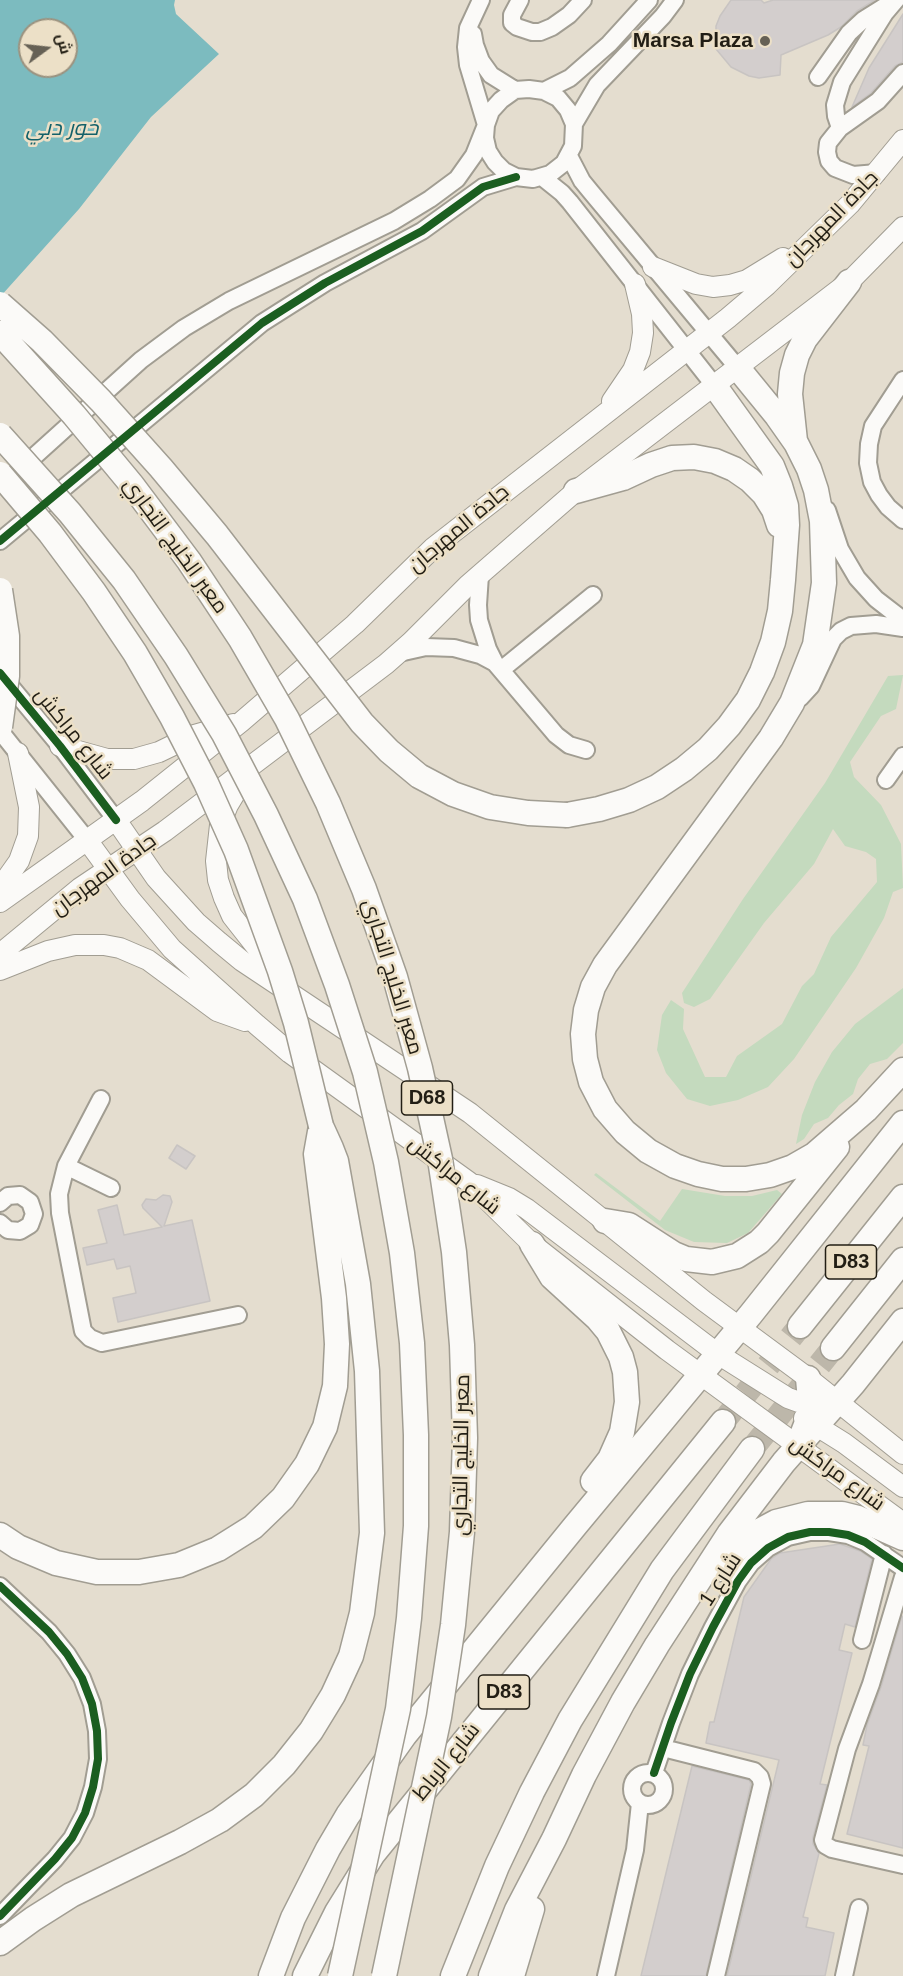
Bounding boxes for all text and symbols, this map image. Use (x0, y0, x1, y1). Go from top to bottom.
north arrow (18, 18, 78, 78)
place label: Marsa Plaza (633, 28, 753, 54)
text: ش (53, 32, 75, 56)
marker: Marsa Plaza (758, 34, 772, 48)
water label: خور دبي (26, 116, 98, 142)
street label: جادة المهرجان (780, 166, 884, 272)
street label: معبر الخليج التجاري (117, 473, 233, 619)
street label: جادة المهرجان (404, 480, 514, 578)
street label: شارع مراكش (28, 683, 118, 785)
street label: جادة المهرجان (47, 828, 161, 922)
street label: معبر الخليج التجاري (356, 896, 428, 1058)
road number: D68 (402, 1081, 452, 1115)
street label: شارع مراكش (403, 1131, 505, 1221)
road number: D83 (826, 1245, 876, 1279)
street label: معبر الخليج التجاري (448, 1374, 476, 1536)
street label: شارع مراكش (785, 1431, 889, 1517)
street label: شارع 1 (695, 1549, 747, 1611)
road number: D83 (478, 1675, 530, 1709)
street label: شارع الرباط (408, 1718, 486, 1806)

